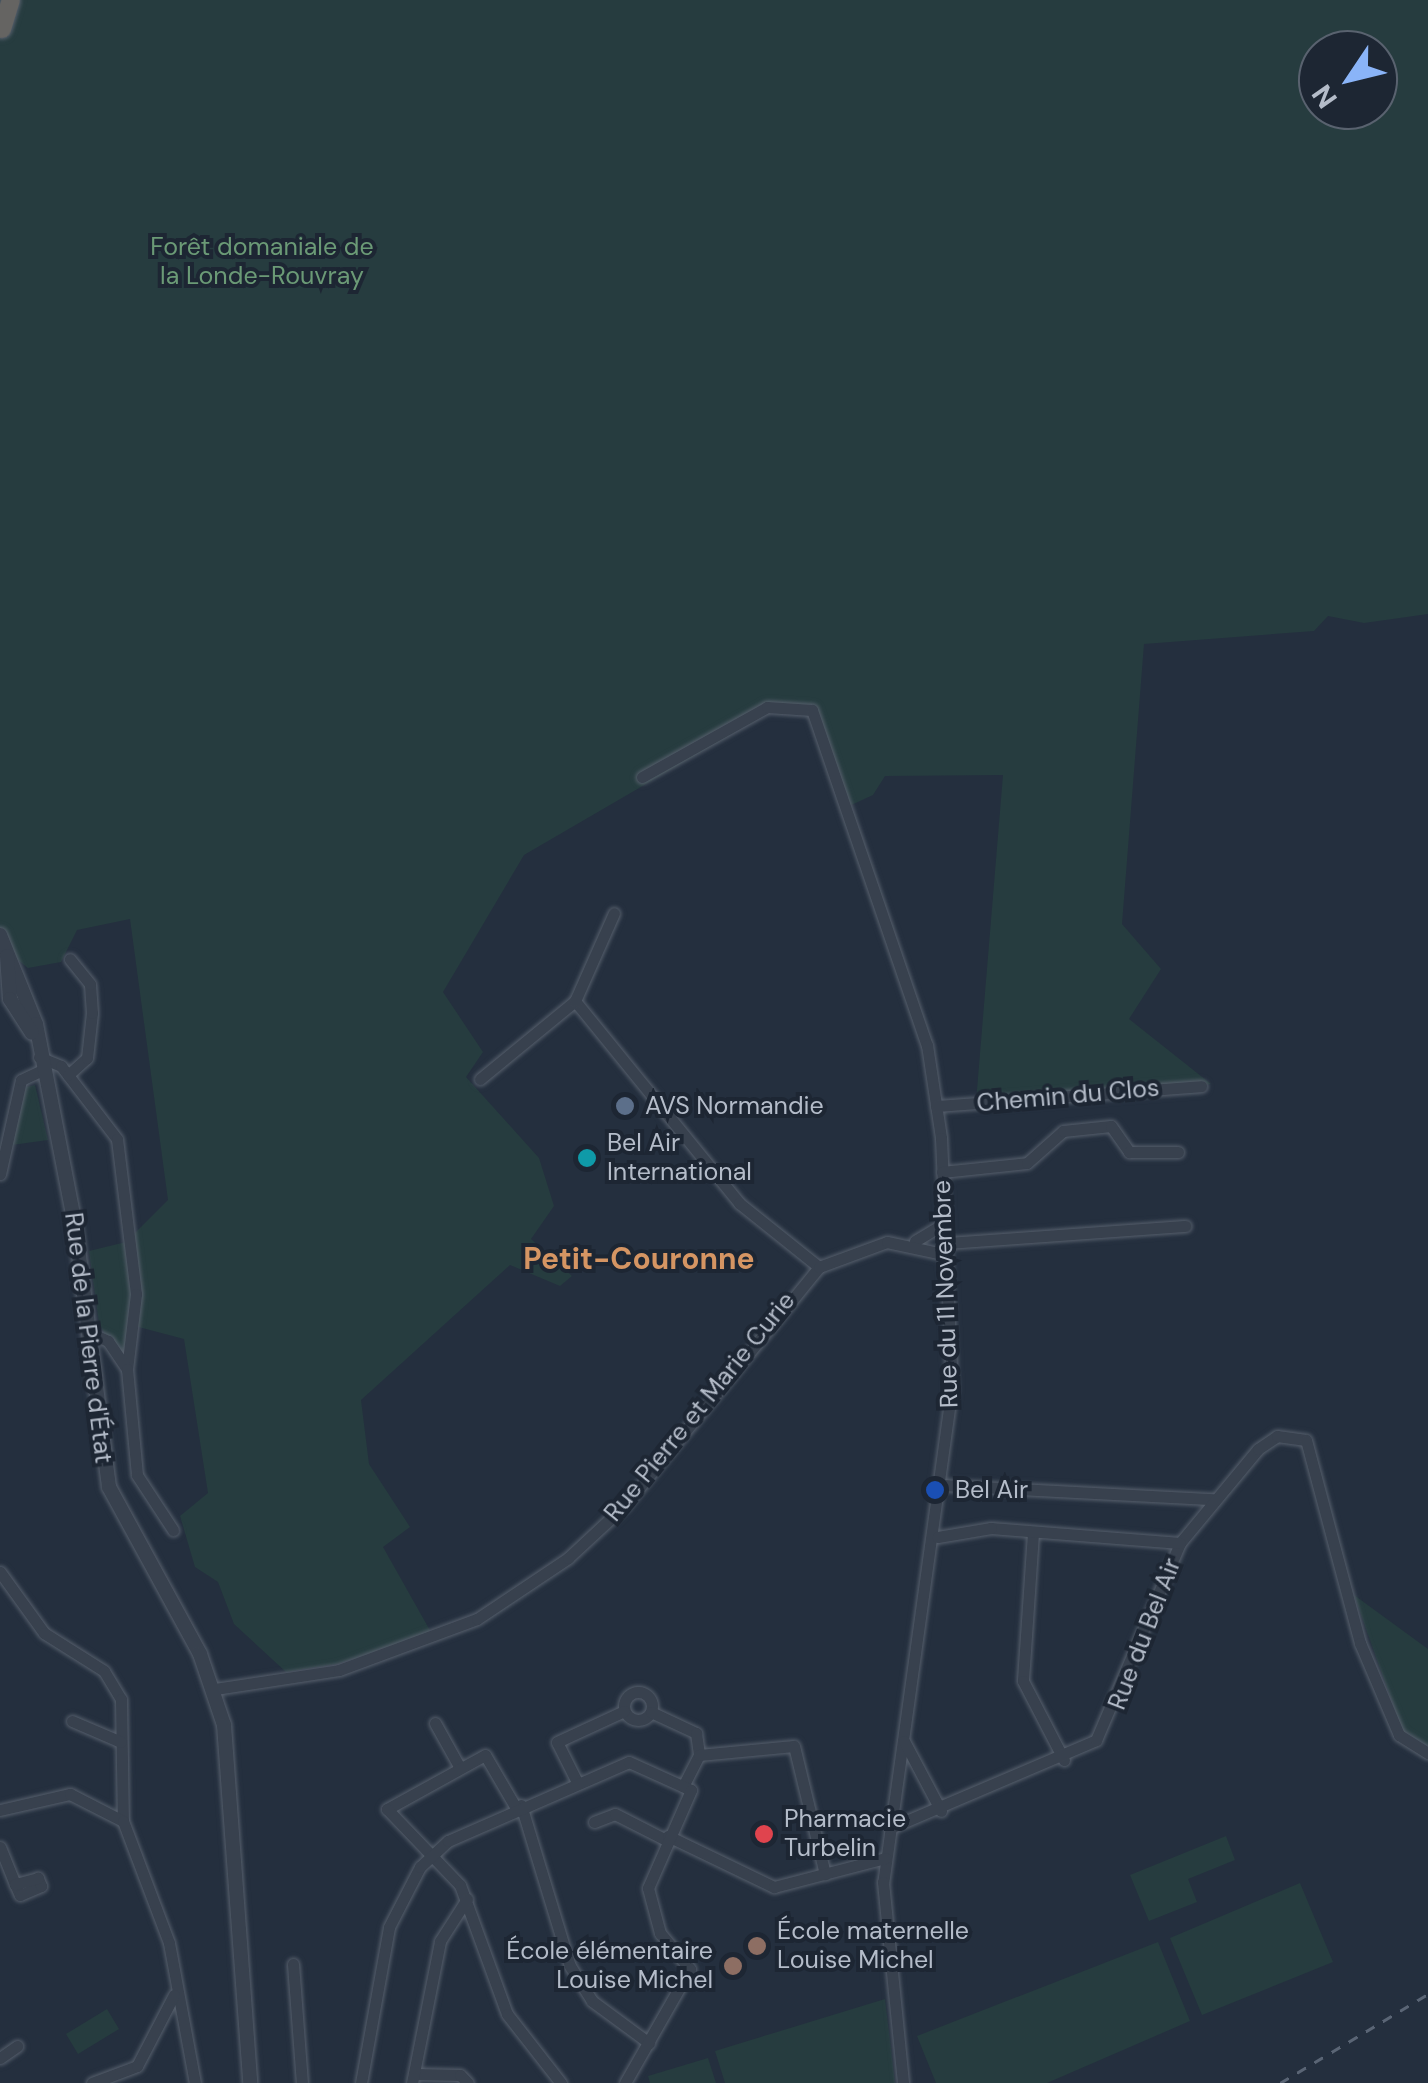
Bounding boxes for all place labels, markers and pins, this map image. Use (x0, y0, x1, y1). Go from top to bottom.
place label: AVS Normandie (645, 1091, 824, 1121)
marker: AVS Normandie (614, 1095, 636, 1117)
place label: Bel Air International (607, 1129, 752, 1188)
marker: Bel Air International (576, 1147, 598, 1169)
place label: Bel Air (955, 1475, 1028, 1505)
marker: Bel Air (924, 1479, 946, 1501)
place label: Pharmacie Turbelin (784, 1805, 906, 1864)
marker: Pharmacie Turbelin (753, 1823, 775, 1845)
place label: École maternelle Louise Michel (777, 1917, 969, 1976)
marker: École maternelle Louise Michel (746, 1935, 768, 1957)
place label: École élémentaire Louise Michel (506, 1937, 713, 1996)
marker: École élémentaire Louise Michel (722, 1955, 744, 1977)

